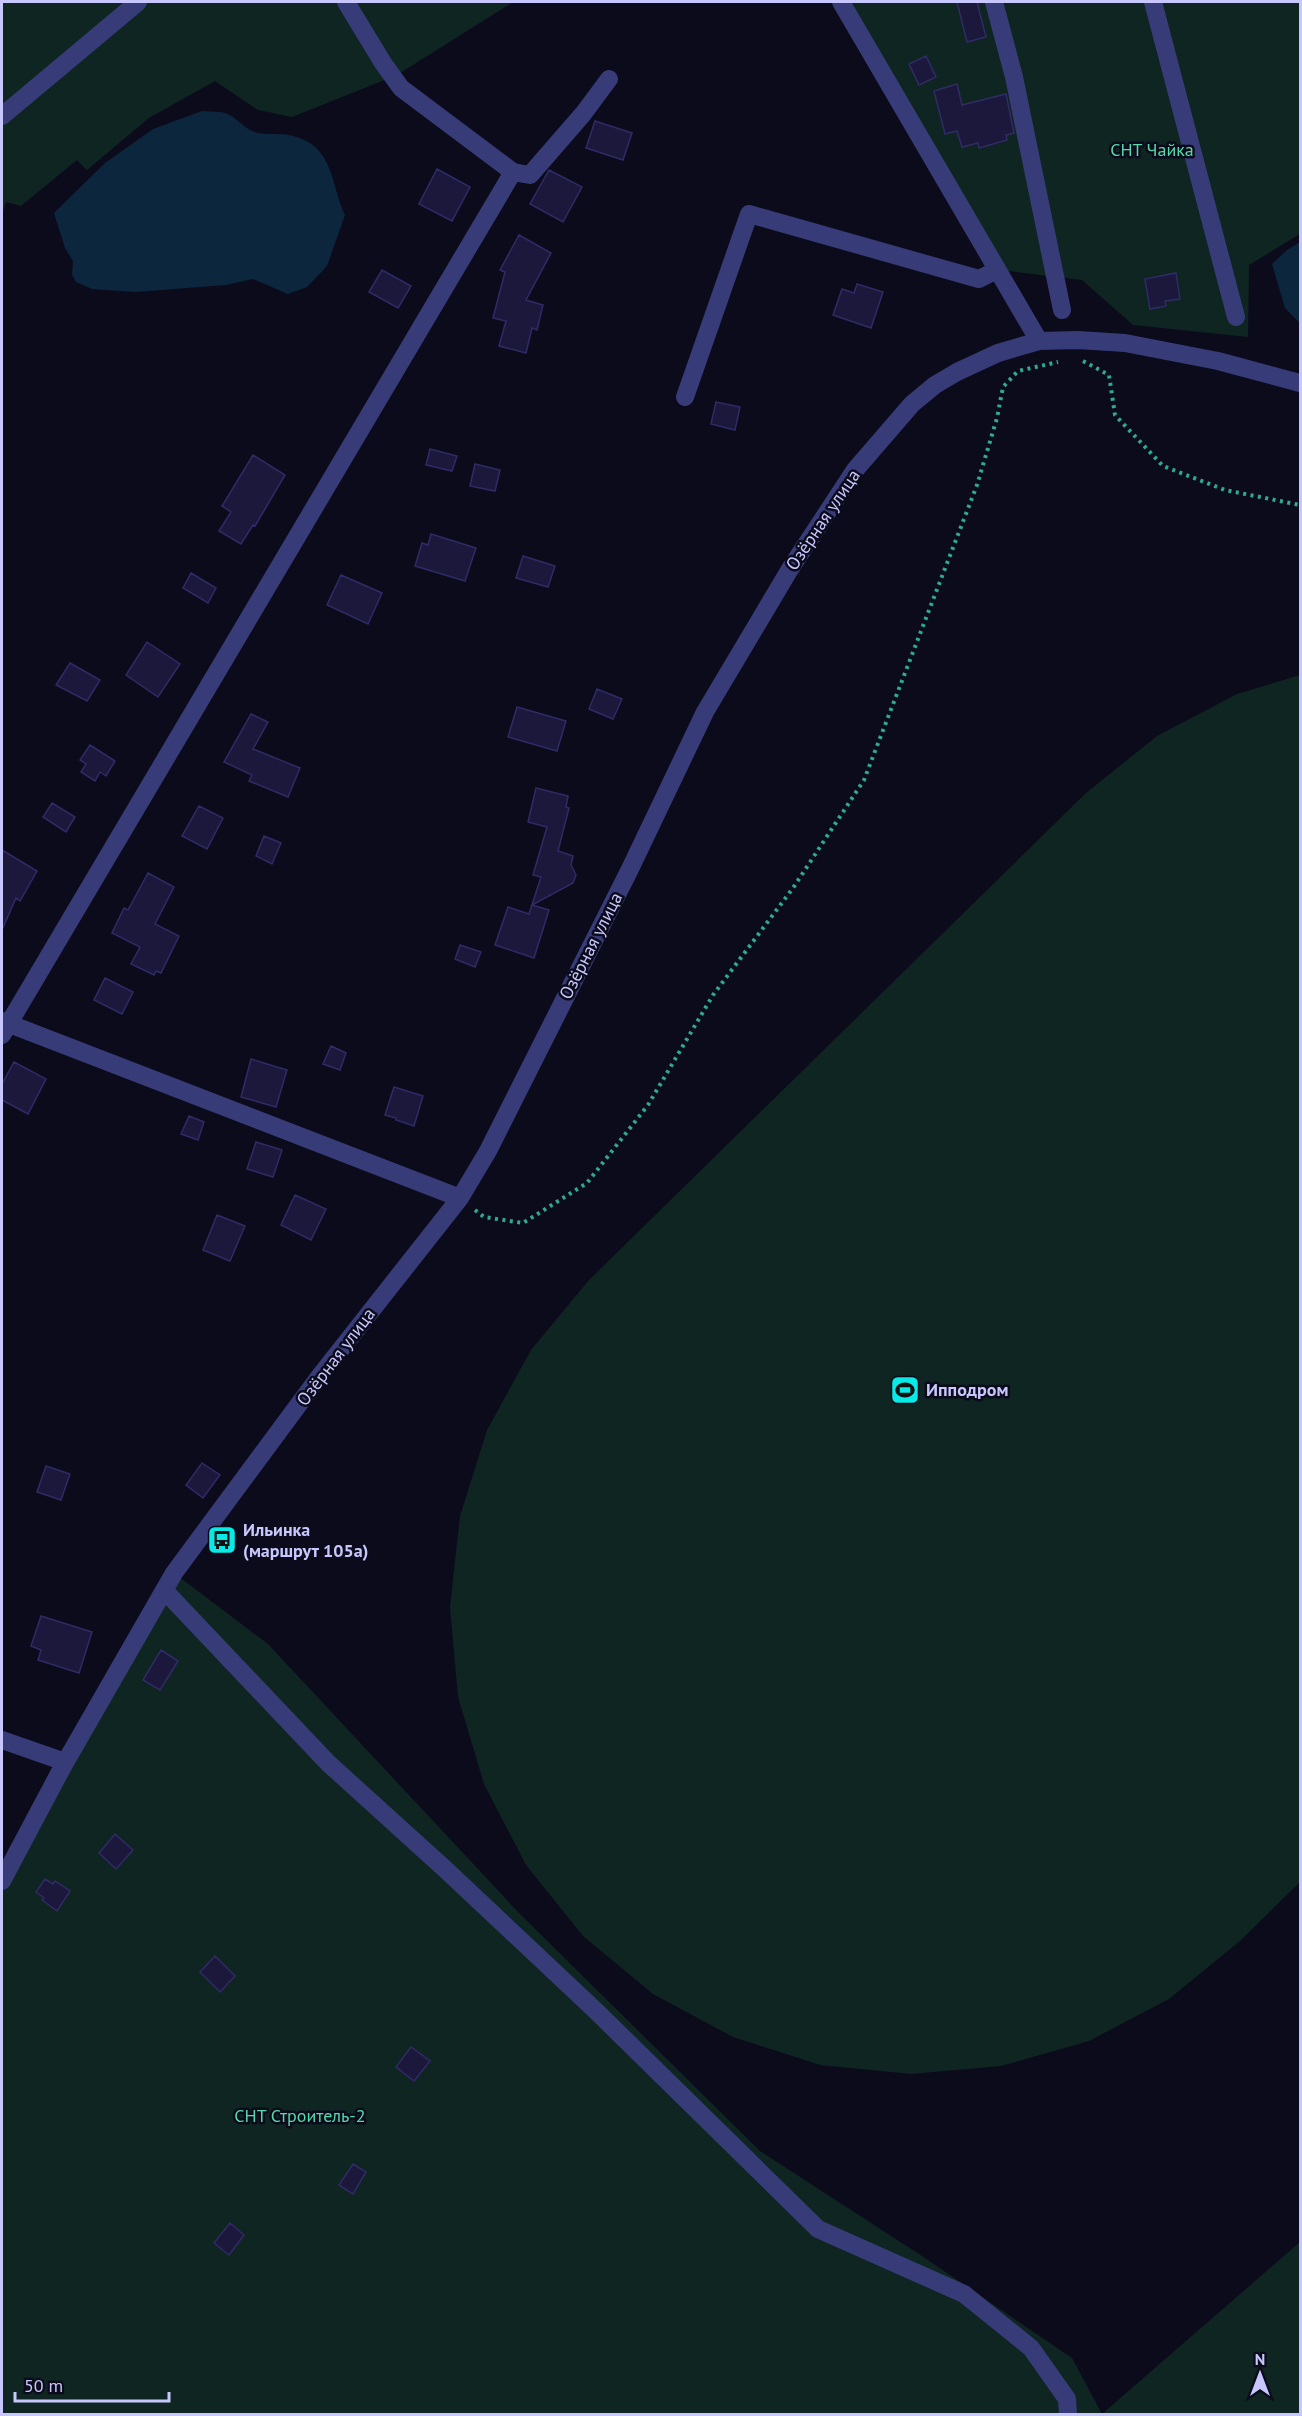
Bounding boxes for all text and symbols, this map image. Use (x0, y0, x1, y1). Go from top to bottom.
park label: СНТ Чайка (1110, 138, 1194, 161)
street label: Озёрная улица (780, 465, 865, 575)
street label: Озёрная улица (554, 888, 627, 1003)
street label: Озёрная улица (291, 1303, 380, 1410)
sports icon: Ипподром (889, 1374, 921, 1406)
place label: Ипподром (926, 1378, 1008, 1401)
place label: Ильинка (маршрут 105а) (243, 1518, 368, 1562)
bus stop icon: Ильинка (маршрут 105а) (206, 1524, 238, 1556)
park label: СНТ Строитель-2 (234, 2104, 366, 2127)
north arrow (1230, 2344, 1290, 2404)
text: N (1255, 2349, 1265, 2369)
scale bar (15, 2365, 170, 2403)
text: 50 m (24, 2374, 63, 2397)

